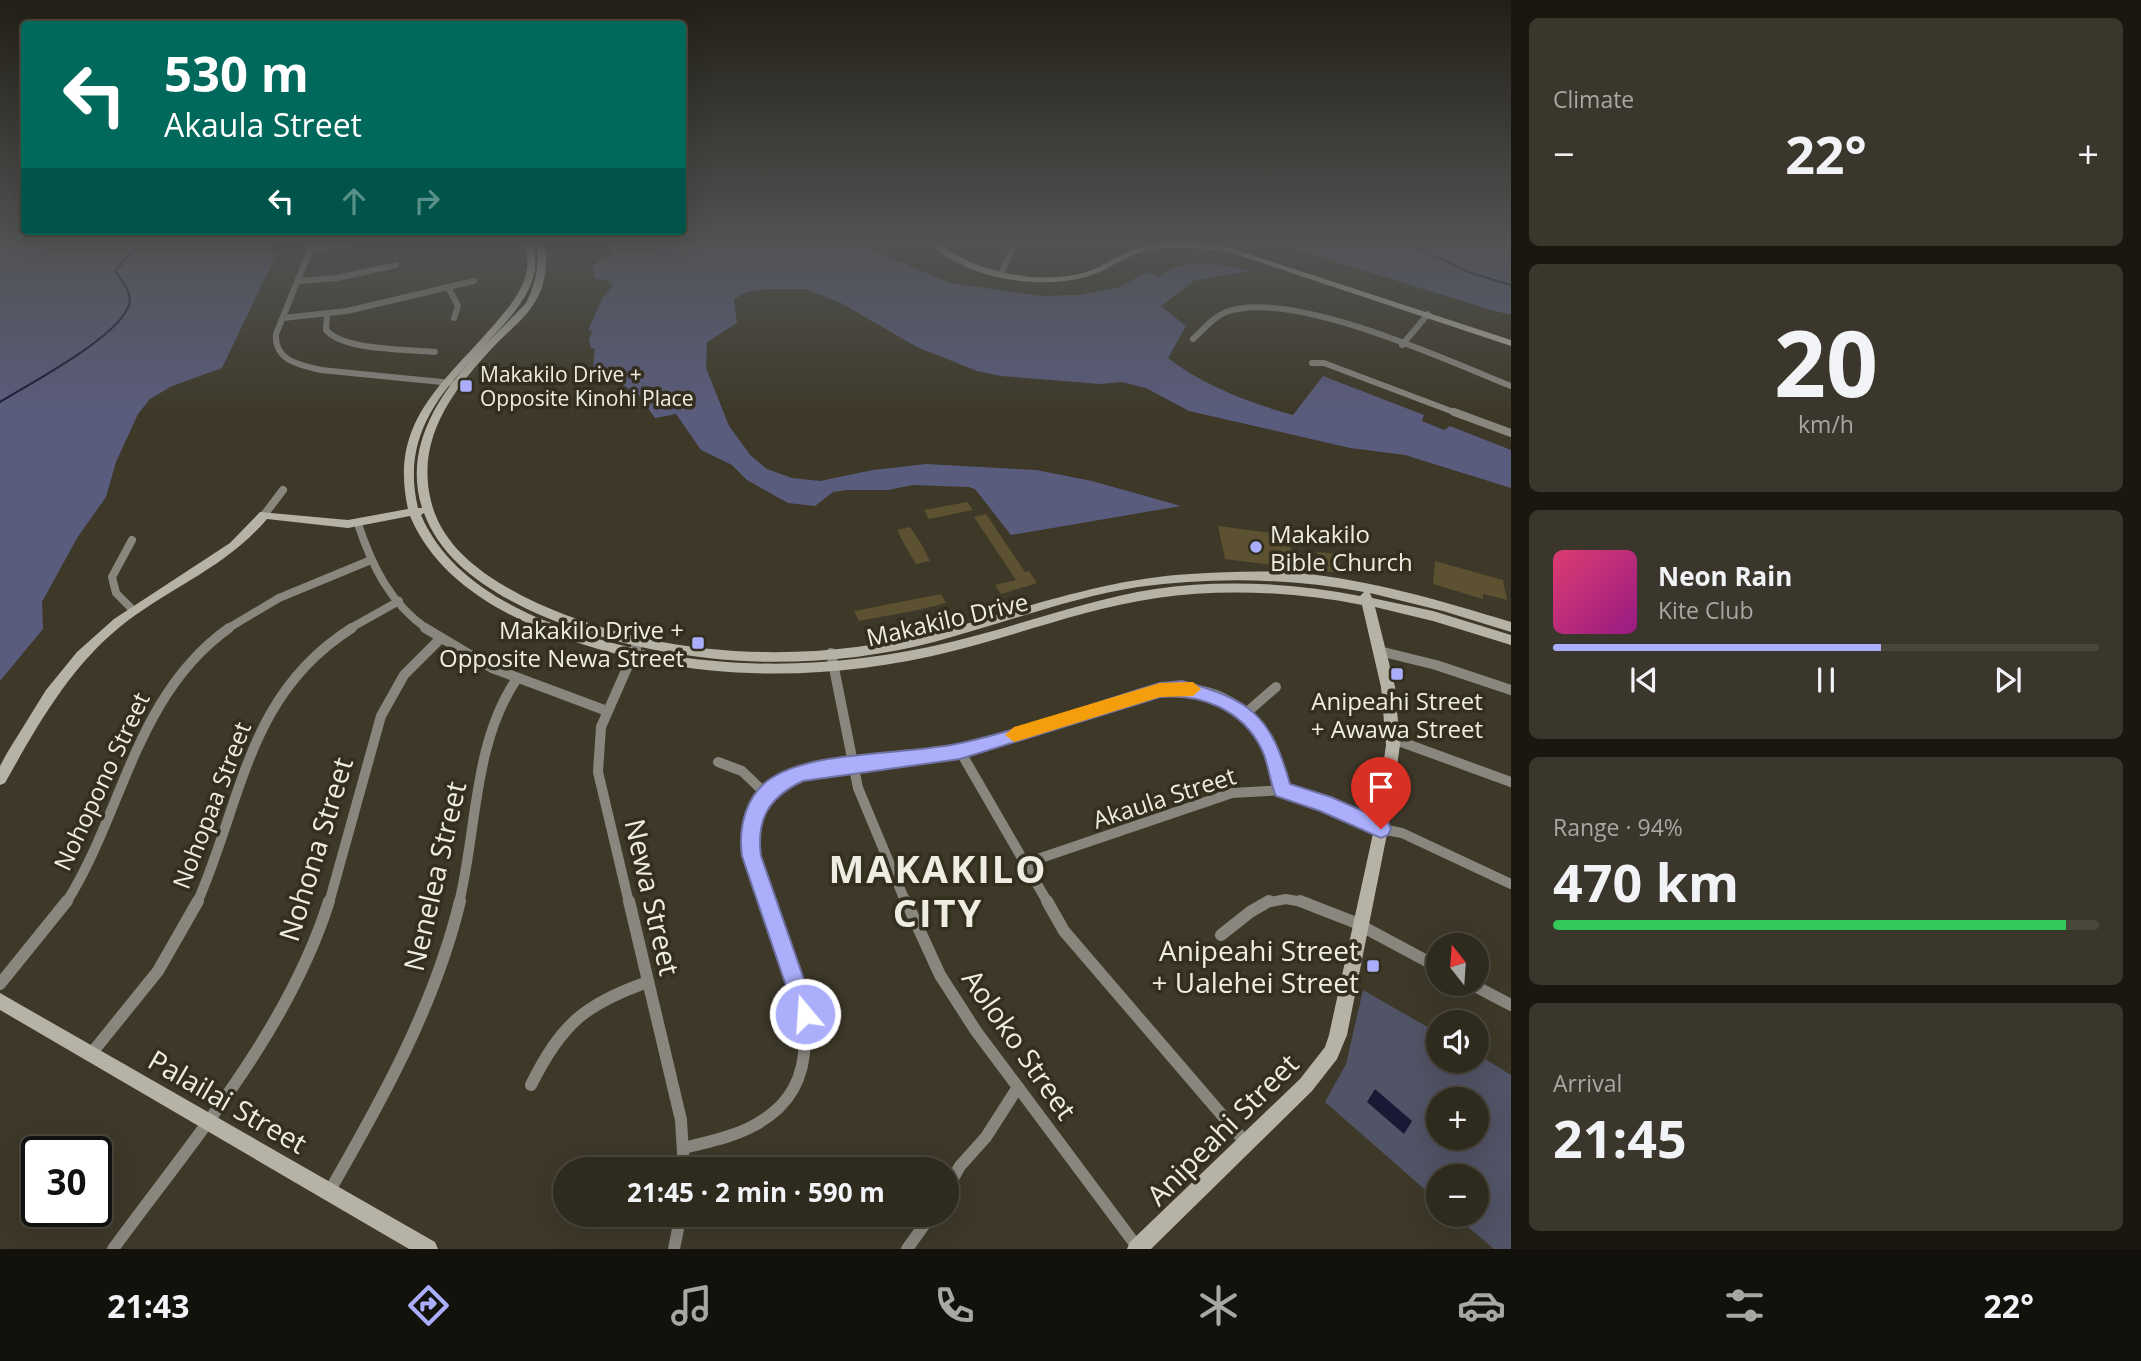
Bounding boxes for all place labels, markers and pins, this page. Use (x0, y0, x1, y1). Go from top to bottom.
place label: Makakilo Drive + Opposite Kinohi Place (480, 360, 693, 412)
marker: Makakilo Drive + Opposite Kinohi Place (458, 378, 474, 394)
place label: Makakilo Bible Church (1270, 517, 1413, 578)
marker: Makakilo Bible Church (1248, 539, 1264, 555)
place label: Makakilo Drive + Opposite Newa Street (439, 613, 684, 674)
marker: Makakilo Drive + Opposite Newa Street (690, 635, 706, 651)
marker: Anipeahi Street + Awawa Street (1389, 666, 1405, 682)
place label: Anipeahi Street + Awawa Street (1311, 684, 1483, 745)
pin (1351, 757, 1411, 829)
place label: Anipeahi Street + Ualehei Street (1152, 931, 1359, 1001)
marker: Anipeahi Street + Ualehei Street (1365, 958, 1381, 974)

